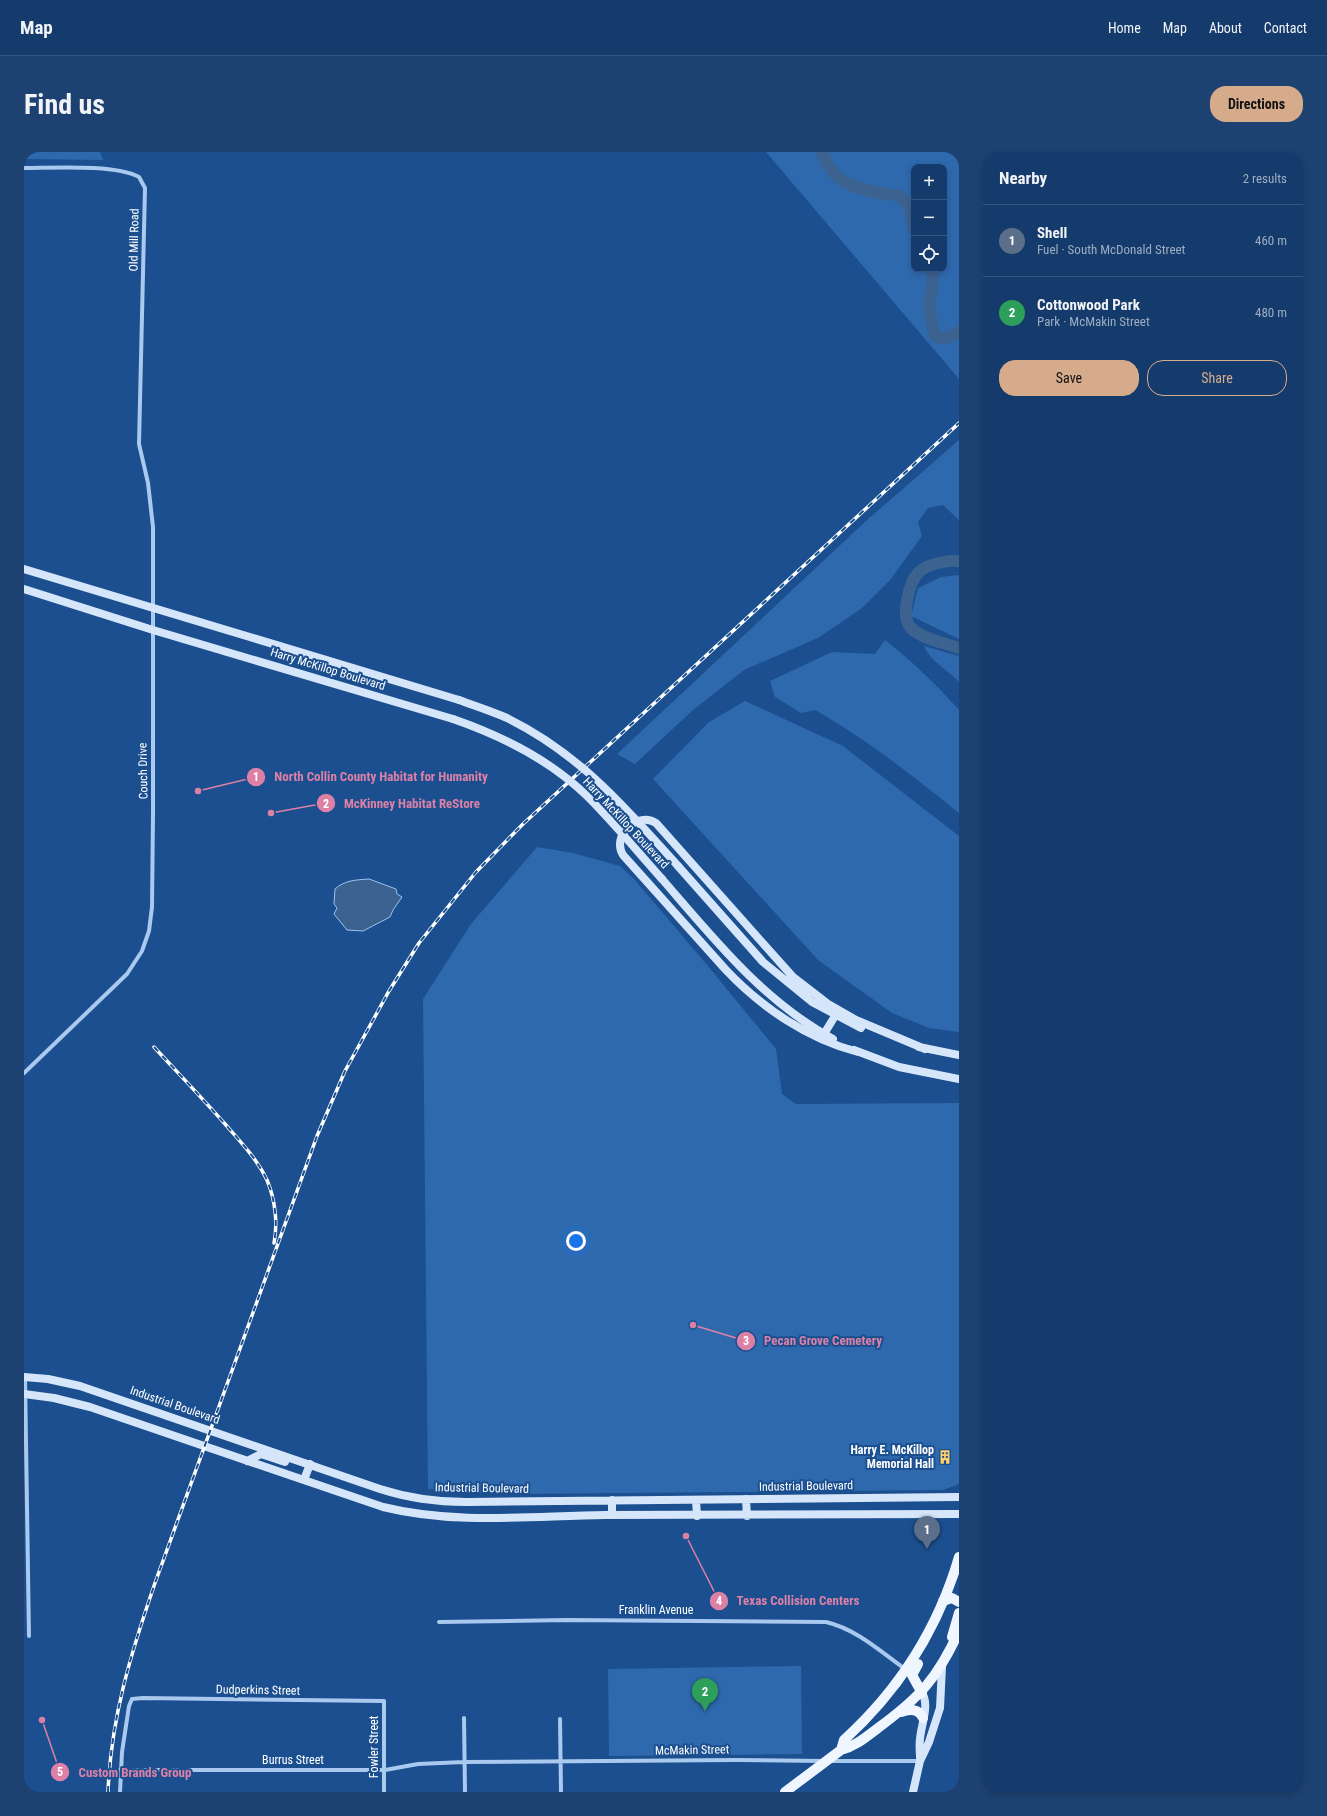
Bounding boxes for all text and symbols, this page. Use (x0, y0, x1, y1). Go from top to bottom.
text: Map (20, 16, 53, 39)
text: Home (1108, 20, 1141, 36)
text: Map (1163, 20, 1187, 36)
text: About (1209, 20, 1242, 36)
text: Contact (1264, 20, 1307, 36)
button: Directions (1210, 86, 1303, 122)
text: Find us (24, 88, 105, 121)
map controls (911, 164, 947, 272)
button: + (911, 164, 947, 200)
text: Nearby (999, 168, 1047, 188)
text: 2 results (1243, 171, 1287, 186)
button: − (911, 200, 947, 236)
street label: Old Mill Road (126, 208, 142, 272)
text: Shell (1037, 224, 1067, 242)
text: 1 (1009, 233, 1015, 248)
text: 460 m (1255, 233, 1287, 248)
button: locate (911, 236, 947, 272)
text: Fuel · South McDonald Street (1037, 242, 1185, 257)
text: Cottonwood Park (1037, 296, 1140, 314)
text: 2 (1009, 305, 1015, 320)
text: 480 m (1255, 305, 1287, 320)
text: Park · McMakin Street (1037, 314, 1150, 329)
button: Save (999, 360, 1139, 396)
button: Share (1147, 360, 1287, 396)
street label: Harry McKillop Boulevard (269, 645, 387, 693)
street label: Couch Drive (136, 742, 150, 799)
callout: North Collin County Habitat for Humanity (246, 764, 496, 789)
text: North Collin County Habitat for Humanity (274, 769, 488, 784)
text: 1 (253, 770, 259, 784)
street label: Harry McKillop Boulevard (580, 775, 672, 871)
callout: McKinney Habitat ReStore (316, 791, 488, 816)
text: McKinney Habitat ReStore (344, 796, 480, 811)
text: 2 (323, 797, 329, 811)
your location (566, 1231, 586, 1251)
callout: Pecan Grove Cemetery (736, 1328, 890, 1353)
text: Pecan Grove Cemetery (764, 1333, 882, 1348)
text: 3 (743, 1334, 749, 1348)
street label: Industrial Boulevard (128, 1383, 222, 1427)
place label: Harry E. McKillop Memorial Hall (850, 1443, 934, 1471)
building icon: Harry E. McKillop Memorial Hall (937, 1449, 953, 1465)
street label: Industrial Boulevard (759, 1478, 853, 1494)
street label: Industrial Boulevard (435, 1480, 529, 1496)
pin: 1 (914, 1516, 940, 1549)
callout: Texas Collision Centers (709, 1588, 867, 1613)
text: Texas Collision Centers (737, 1593, 859, 1608)
text: 4 (716, 1594, 722, 1608)
street label: Franklin Avenue (619, 1603, 694, 1617)
pin: 2 (692, 1678, 718, 1711)
street label: Dudperkins Street (216, 1682, 301, 1698)
street label: Fowler Street (367, 1715, 381, 1778)
street label: McMakin Street (655, 1742, 730, 1758)
street label: Burrus Street (262, 1753, 324, 1767)
callout: Custom Brands Group (50, 1760, 199, 1785)
text: 5 (57, 1765, 63, 1779)
text: Custom Brands Group (79, 1765, 191, 1780)

